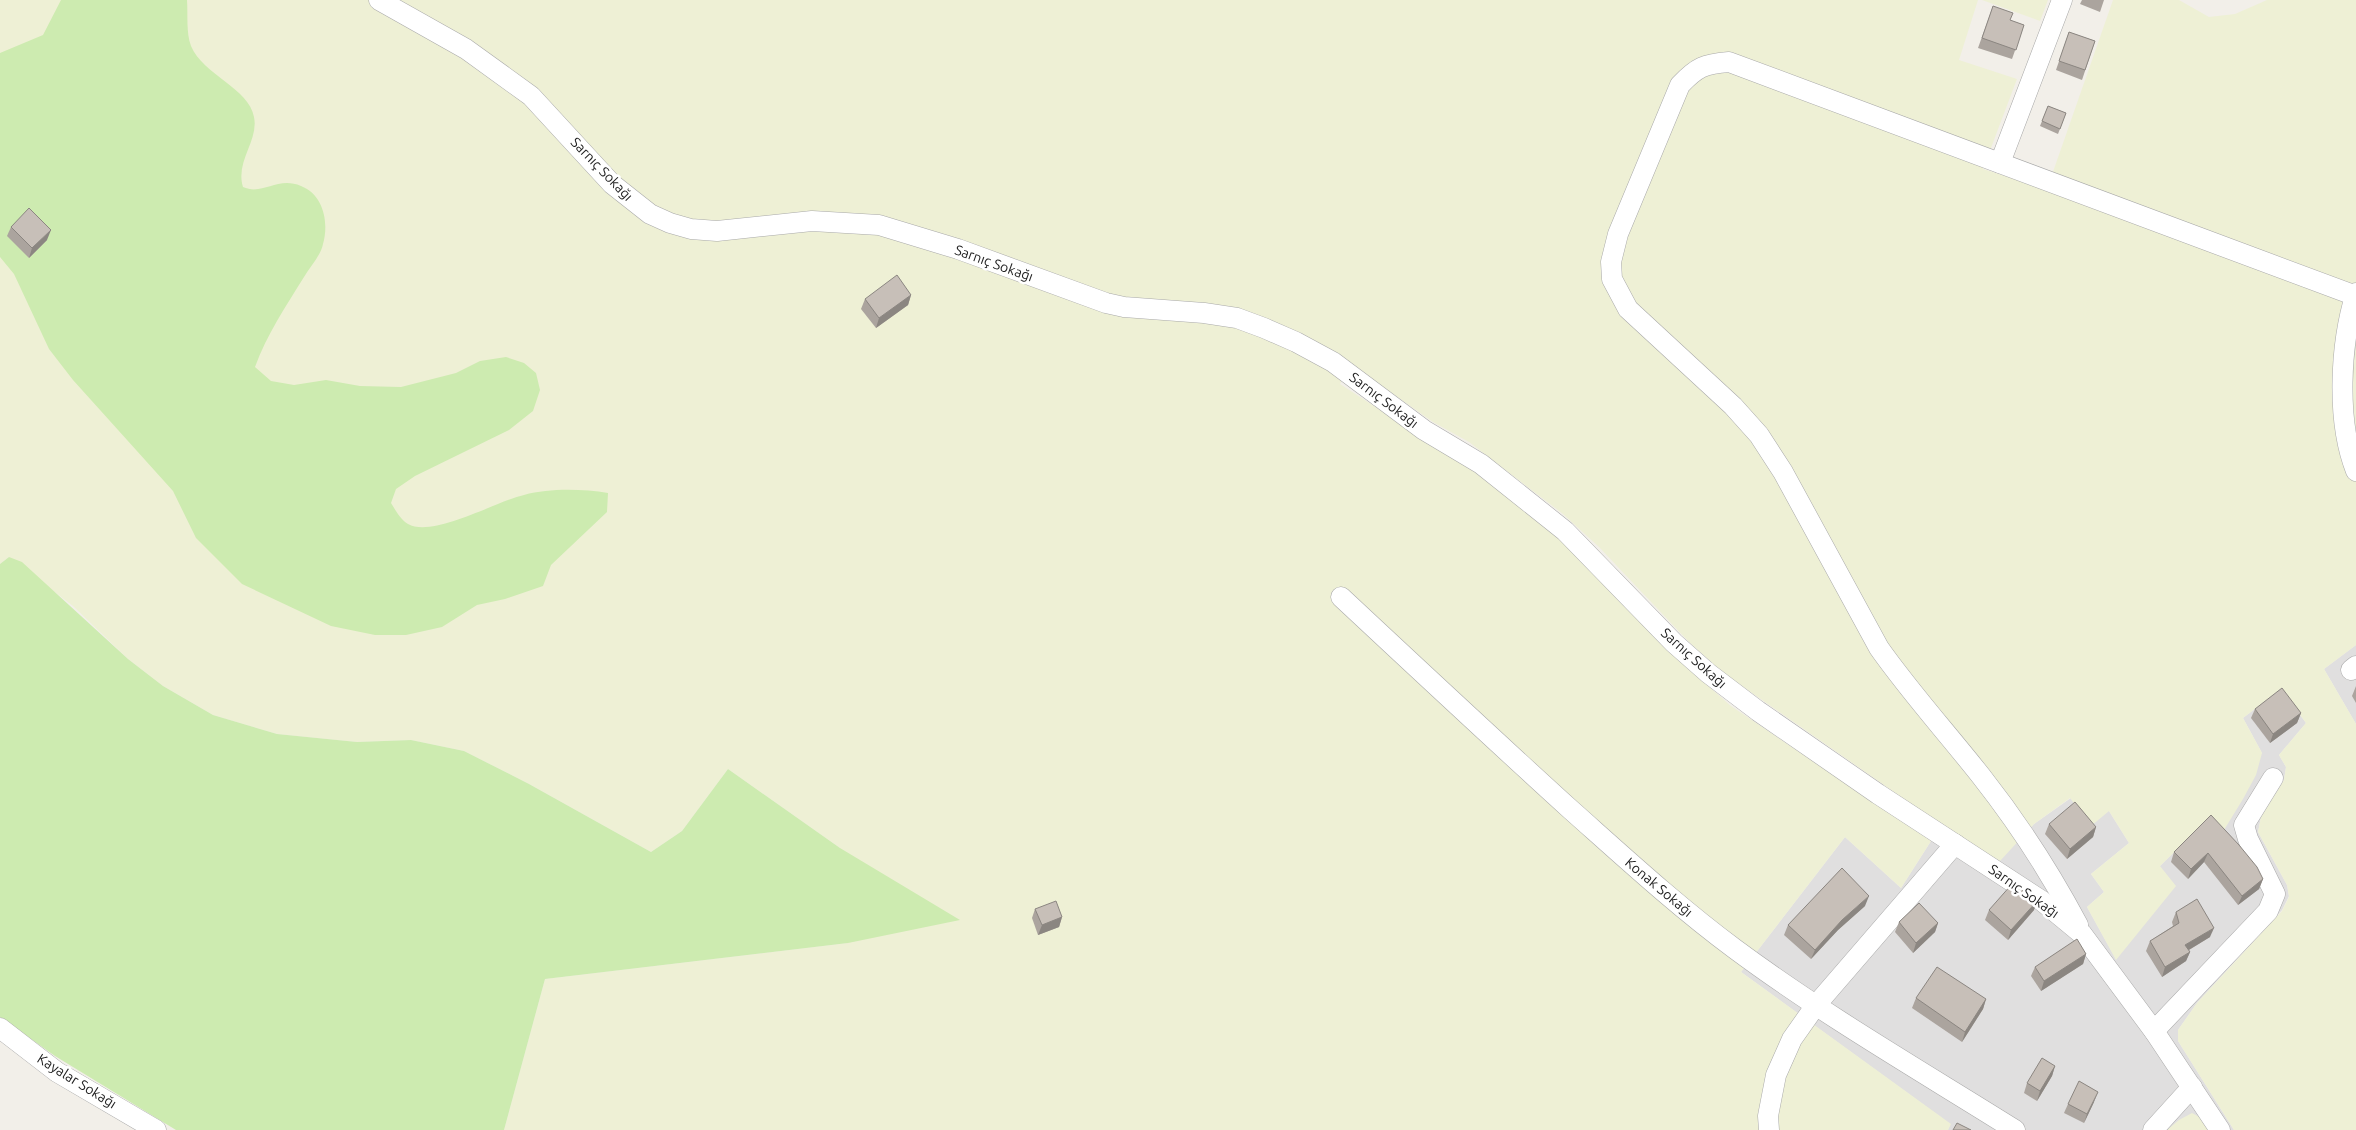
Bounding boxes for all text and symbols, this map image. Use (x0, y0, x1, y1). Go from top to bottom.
street label: Sarnıç Sokağı (568, 134, 636, 204)
street label: Sarnıç Sokağı (953, 241, 1035, 285)
street label: Sarnıç Sokağı (1346, 369, 1422, 431)
street label: Sarnıç Sokağı (1658, 625, 1730, 691)
street label: Konak Sokağı (1622, 854, 1696, 920)
street label: Sarnıç Sokağı (1986, 861, 2062, 921)
street label: Kayalar Sokağı (34, 1050, 120, 1112)

